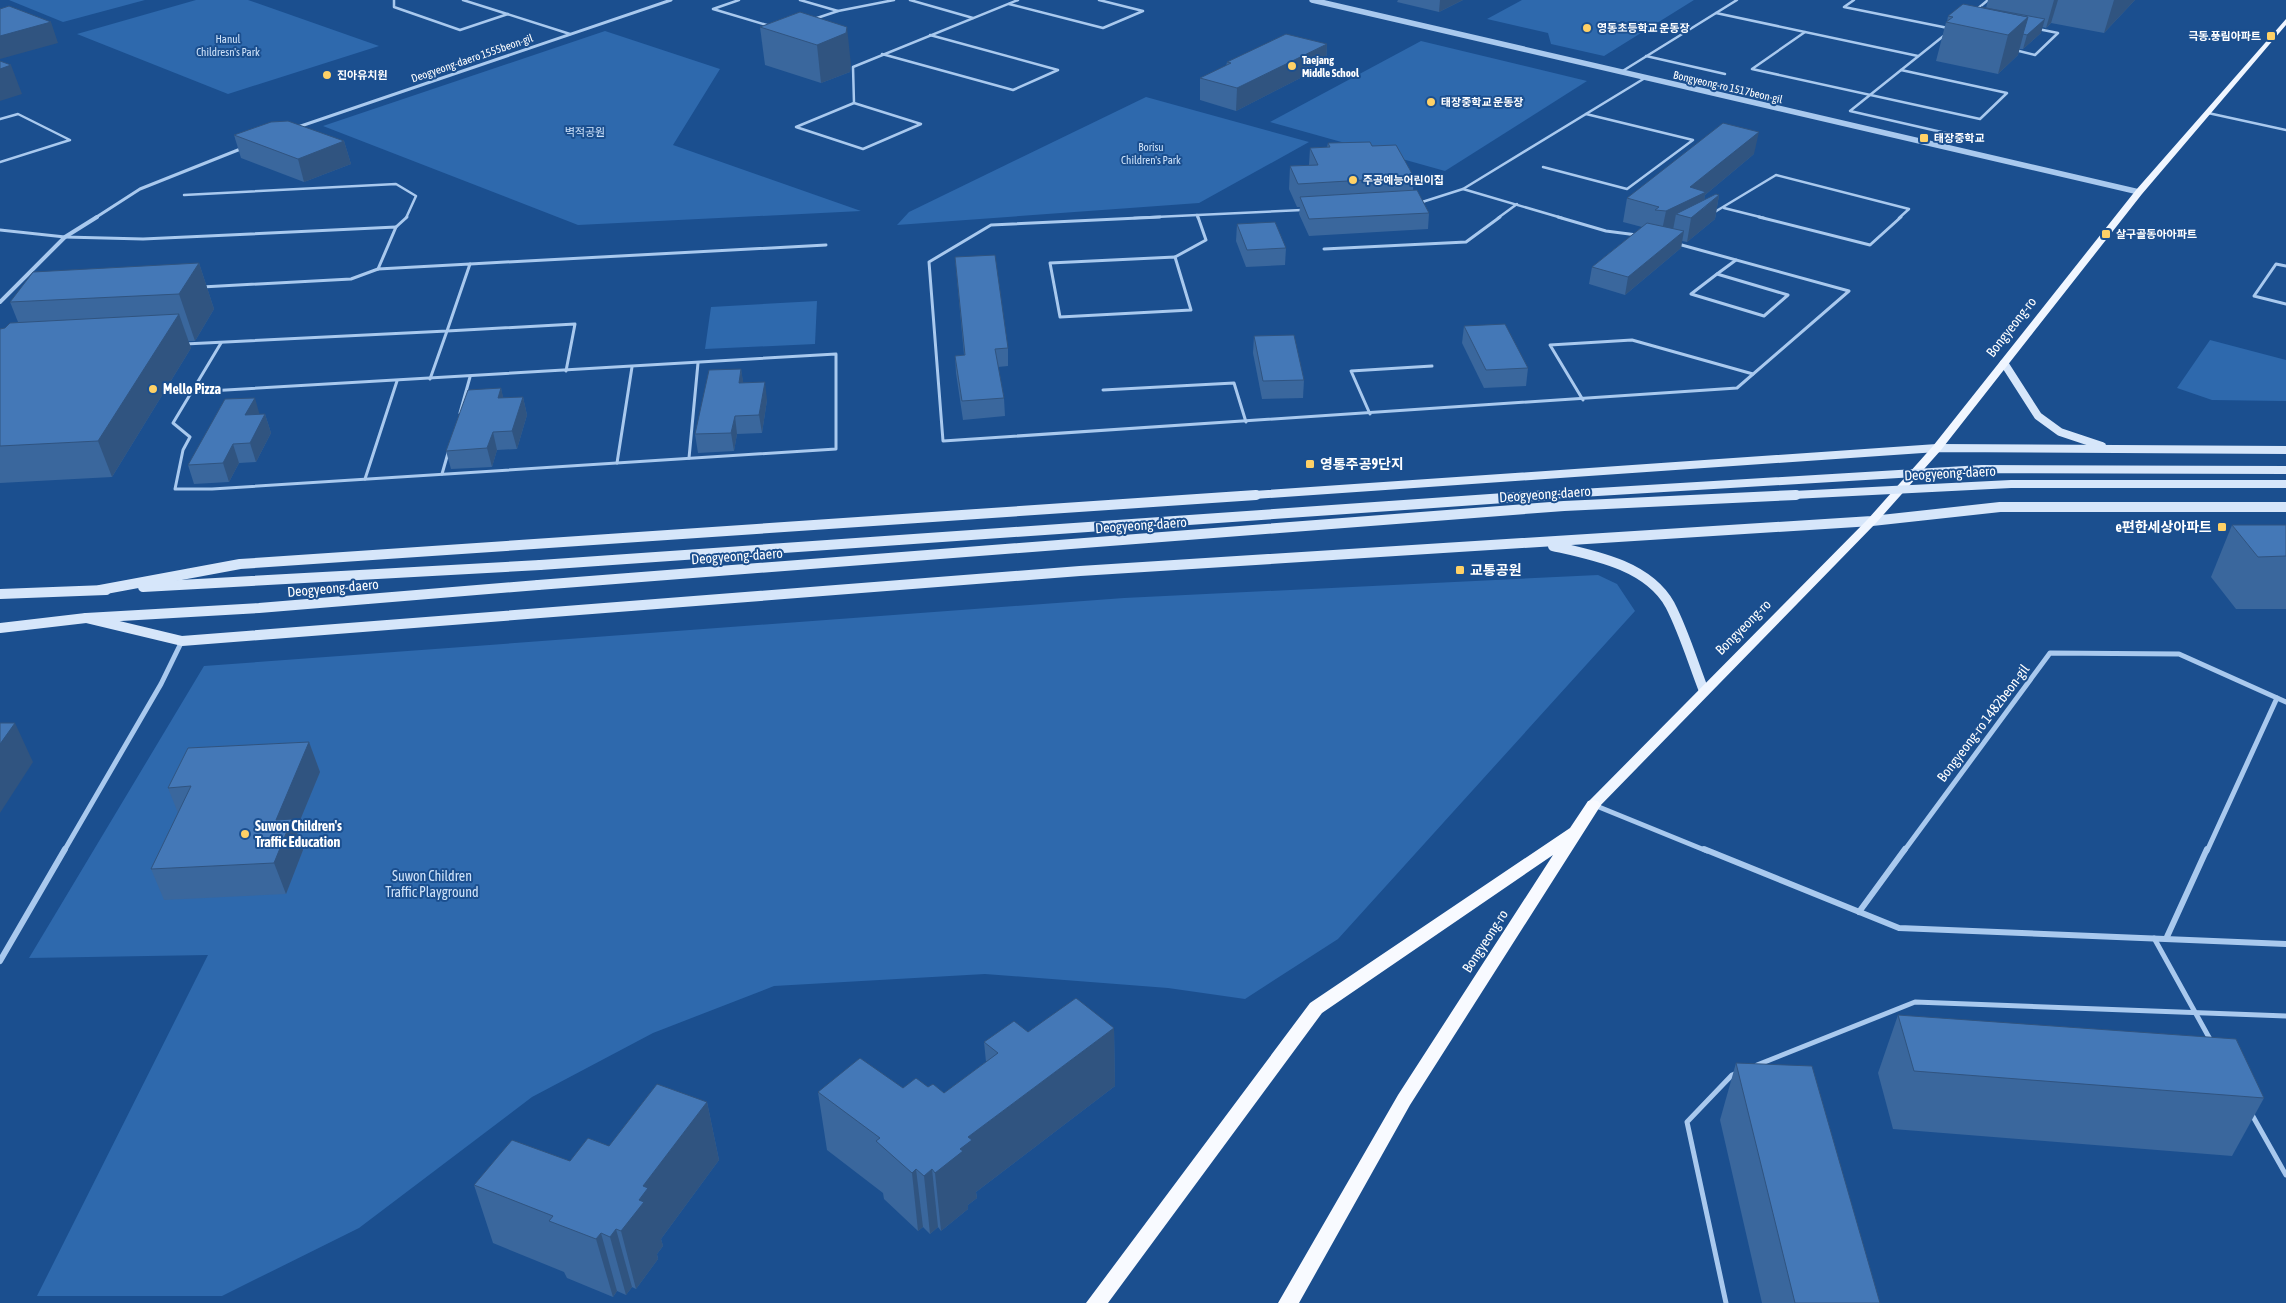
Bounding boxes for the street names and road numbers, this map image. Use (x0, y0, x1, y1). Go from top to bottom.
street label: Deogyeong-daero 1555beon-gil (410, 31, 534, 84)
street label: Bongyeong-ro 1517beon-gil (1672, 69, 1784, 105)
street label: Bongyeong-ro (1983, 294, 2039, 360)
street label: Deogyeong-daero (1904, 463, 1996, 483)
street label: Deogyeong-daero (1499, 483, 1591, 505)
street label: Deogyeong-daero (1095, 514, 1187, 536)
street label: Deogyeong-daero (691, 545, 783, 567)
street label: Deogyeong-daero (287, 576, 379, 600)
street label: Bongyeong-ro (1712, 596, 1774, 658)
street label: Bongyeong-ro 1482beon-gil (1934, 661, 2032, 785)
street label: Bongyeong-ro (1459, 907, 1511, 975)

